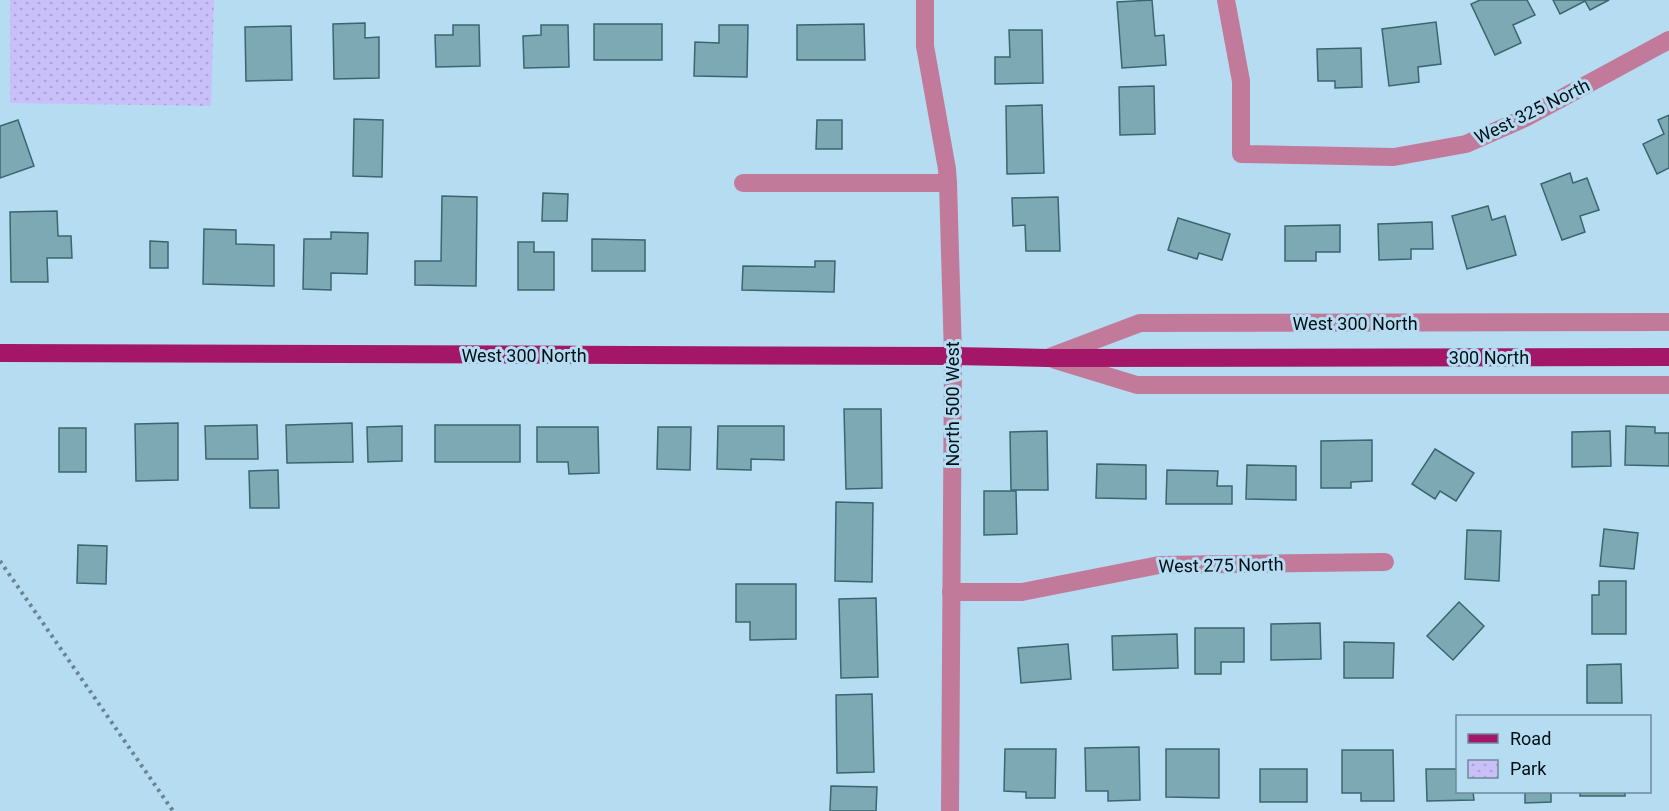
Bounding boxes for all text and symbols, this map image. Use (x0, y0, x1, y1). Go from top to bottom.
street label: West 325 North (1471, 74, 1593, 148)
street label: West 300 North (1292, 313, 1418, 334)
street label: North 500 West (942, 341, 963, 467)
street label: West 300 North (461, 345, 587, 366)
street label: 300 North (1449, 347, 1529, 368)
street label: West 275 North (1158, 553, 1284, 577)
legend (1456, 715, 1651, 793)
text: Road (1510, 728, 1551, 749)
text: Park (1510, 758, 1547, 779)

